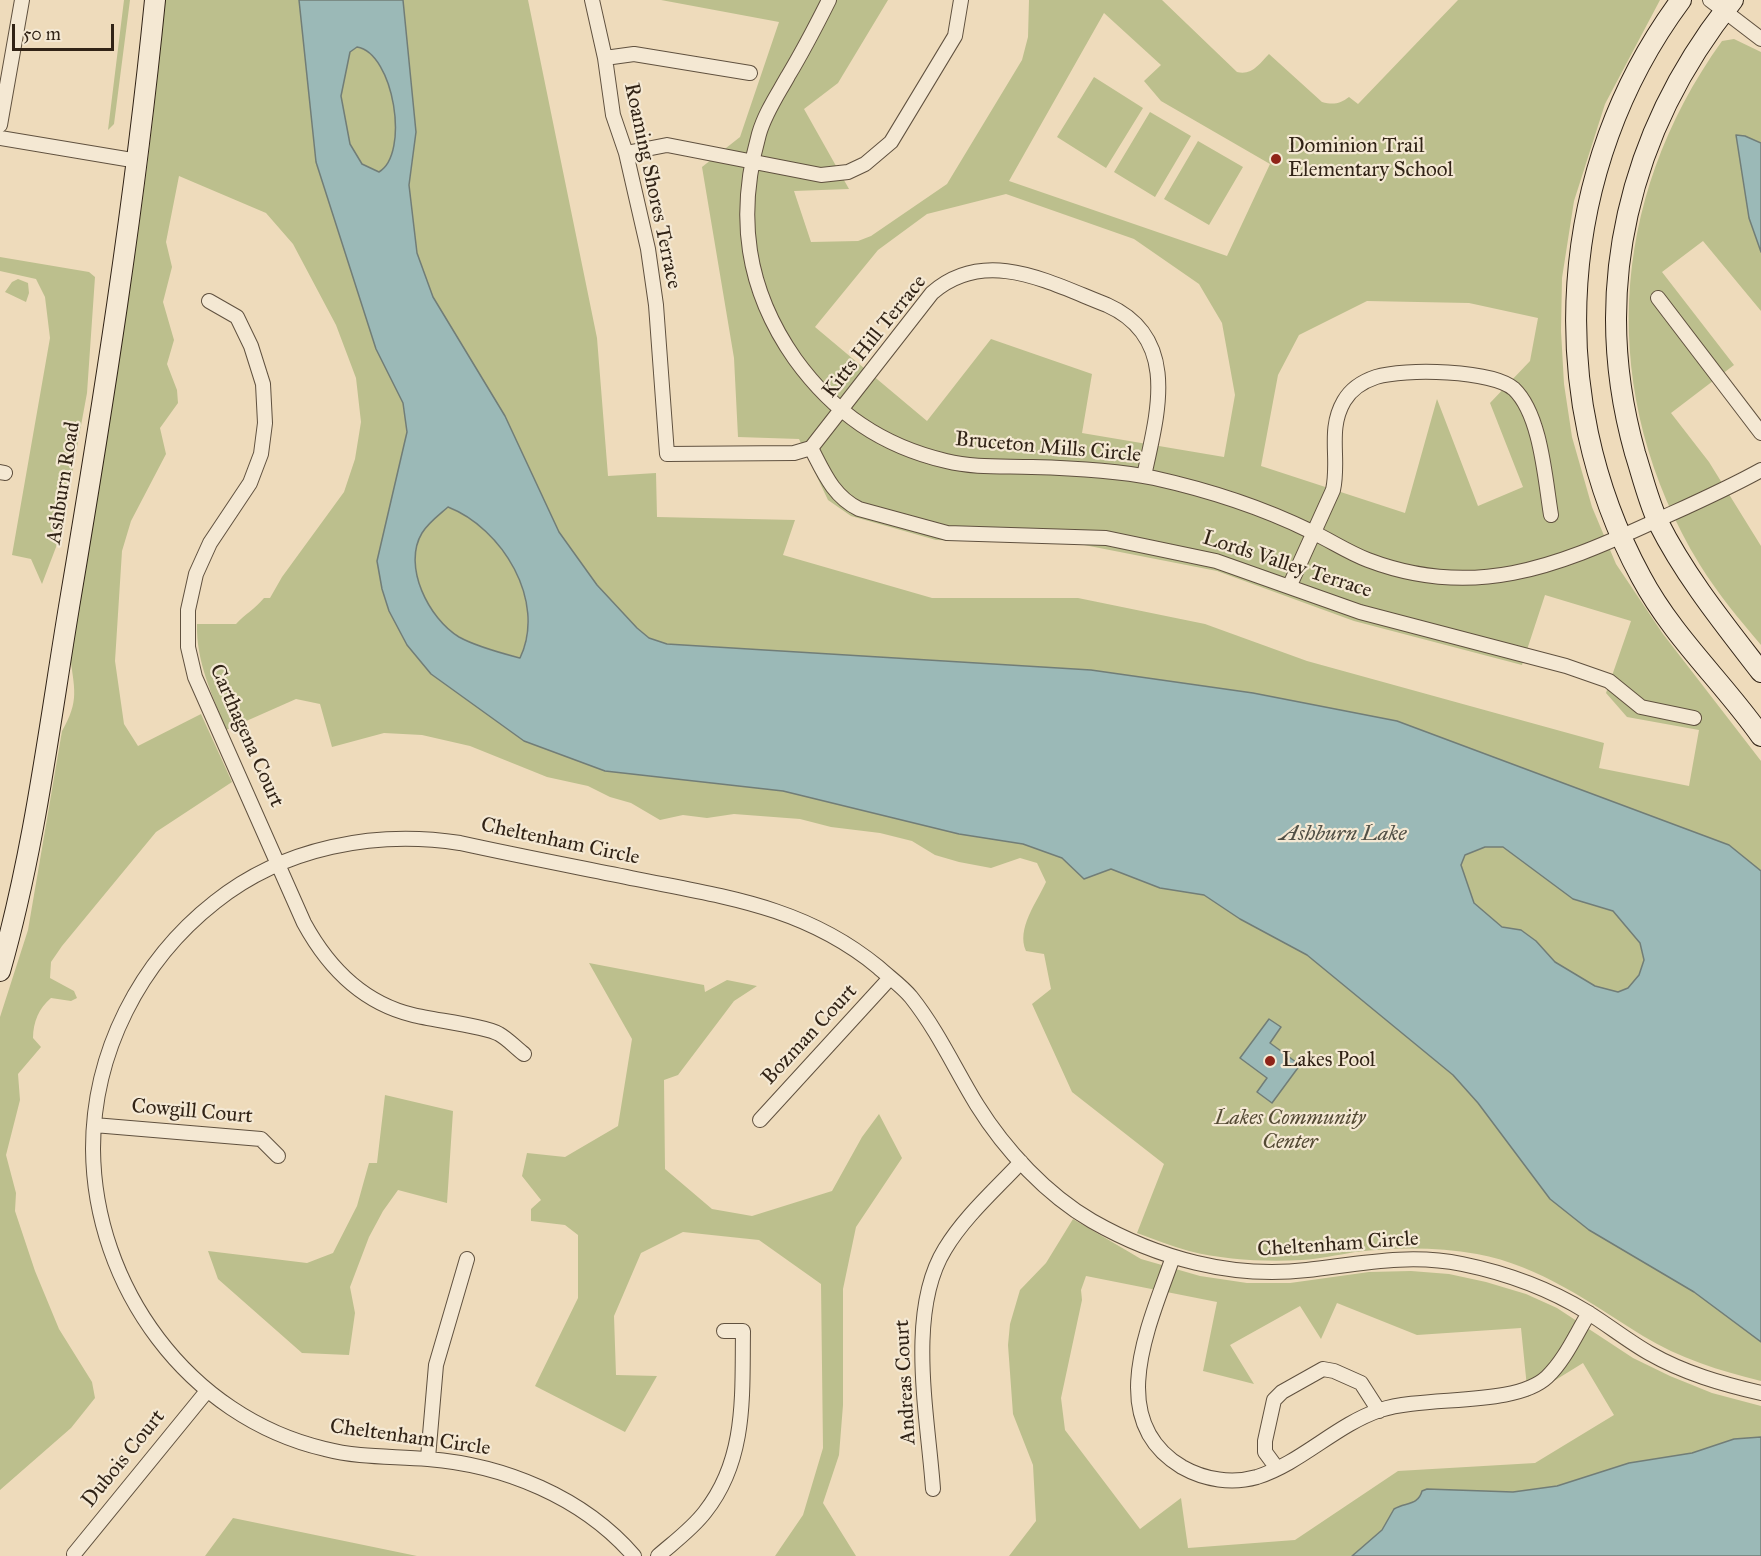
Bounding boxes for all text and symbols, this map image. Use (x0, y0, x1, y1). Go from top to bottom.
scale bar (15, 12, 117, 50)
text: 50 m (23, 23, 61, 45)
street label: Roaming Shores Terrace (618, 81, 686, 291)
place label: Dominion Trail Elementary School (1288, 134, 1453, 184)
marker: Dominion Trail Elementary School (1269, 152, 1283, 166)
street label: Kitts Hill Terrace (818, 270, 932, 404)
street label: Ashburn Road (42, 420, 86, 546)
street label: Bruceton Mills Circle (954, 427, 1142, 469)
street label: Lords Valley Terrace (1199, 526, 1375, 604)
street label: Carthagena Court (203, 661, 289, 811)
street label: Cheltenham Circle (478, 813, 642, 871)
water label: Ashburn Lake (1280, 822, 1406, 848)
street label: Bozman Court (757, 979, 863, 1091)
place label: Lakes Pool (1282, 1048, 1375, 1074)
marker: Lakes Pool (1263, 1054, 1277, 1068)
street label: Cowgill Court (130, 1094, 254, 1130)
park label: Lakes Community Center (1214, 1106, 1366, 1156)
street label: Cheltenham Circle (1257, 1227, 1419, 1263)
street label: Andreas Court (890, 1319, 922, 1445)
street label: Dubois Court (77, 1405, 171, 1513)
street label: Cheltenham Circle (328, 1414, 492, 1462)

